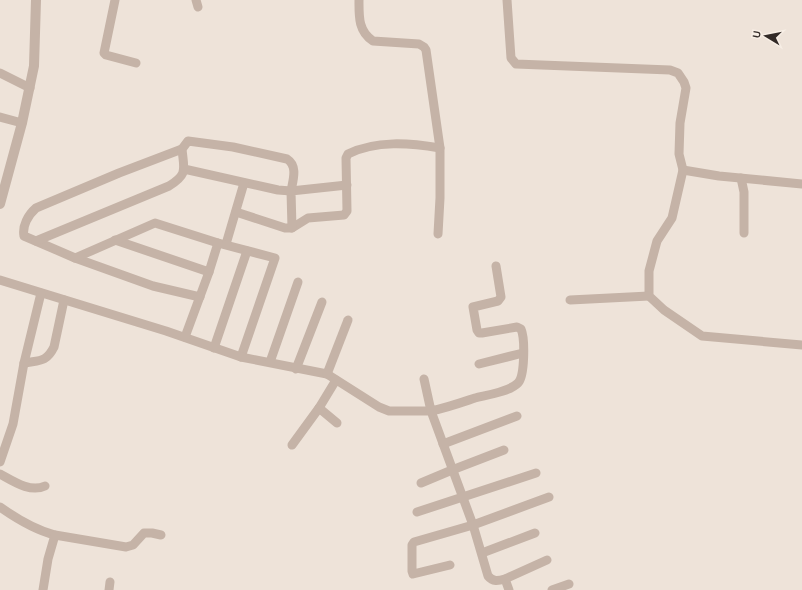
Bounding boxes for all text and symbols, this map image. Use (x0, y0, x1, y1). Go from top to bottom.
north arrow (746, 16, 786, 56)
text: U (750, 29, 764, 39)

